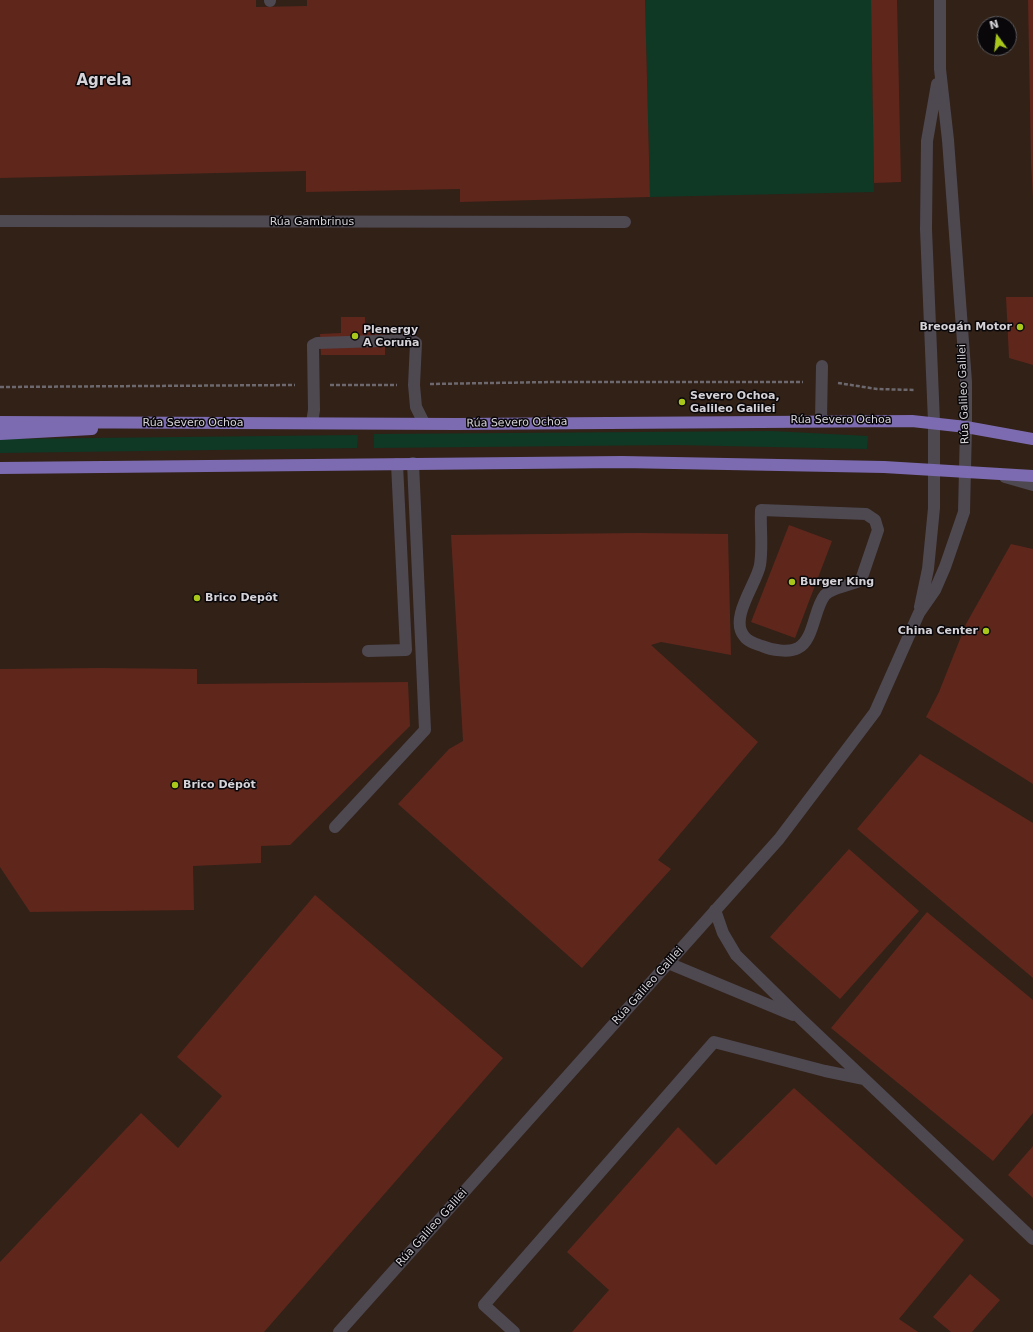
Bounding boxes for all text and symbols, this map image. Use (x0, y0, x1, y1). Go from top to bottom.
north arrow (977, 16, 1017, 56)
text: N (988, 17, 1000, 32)
district label: Agrela (76, 72, 132, 90)
street label: Rúa Gambrinus (270, 215, 354, 229)
place label: Breogán Motor (919, 320, 1012, 334)
marker: Breogán Motor (1015, 322, 1025, 332)
place label: Plenergy A Coruña (363, 323, 419, 349)
marker: Plenergy A Coruña (350, 331, 360, 341)
street label: Rúa Galileo Galilei (956, 344, 972, 444)
place label: Severo Ochoa, Galileo Galilei (690, 389, 780, 415)
marker: Severo Ochoa, Galileo Galilei (677, 397, 687, 407)
street label: Rúa Severo Ochoa (790, 413, 892, 427)
street label: Rúa Severo Ochoa (142, 416, 244, 430)
street label: Rúa Severo Ochoa (466, 416, 568, 430)
place label: Burger King (800, 575, 874, 589)
marker: Burger King (787, 577, 797, 587)
place label: Brico Depôt (205, 591, 278, 605)
marker: Brico Depôt (192, 593, 202, 603)
place label: China Center (898, 624, 978, 638)
marker: China Center (981, 626, 991, 636)
place label: Brico Dépôt (183, 778, 256, 792)
marker: Brico Dépôt (170, 780, 180, 790)
street label: Rúa Galileo Galilei (610, 944, 686, 1028)
street label: Rúa Galileo Galilei (394, 1186, 470, 1270)

